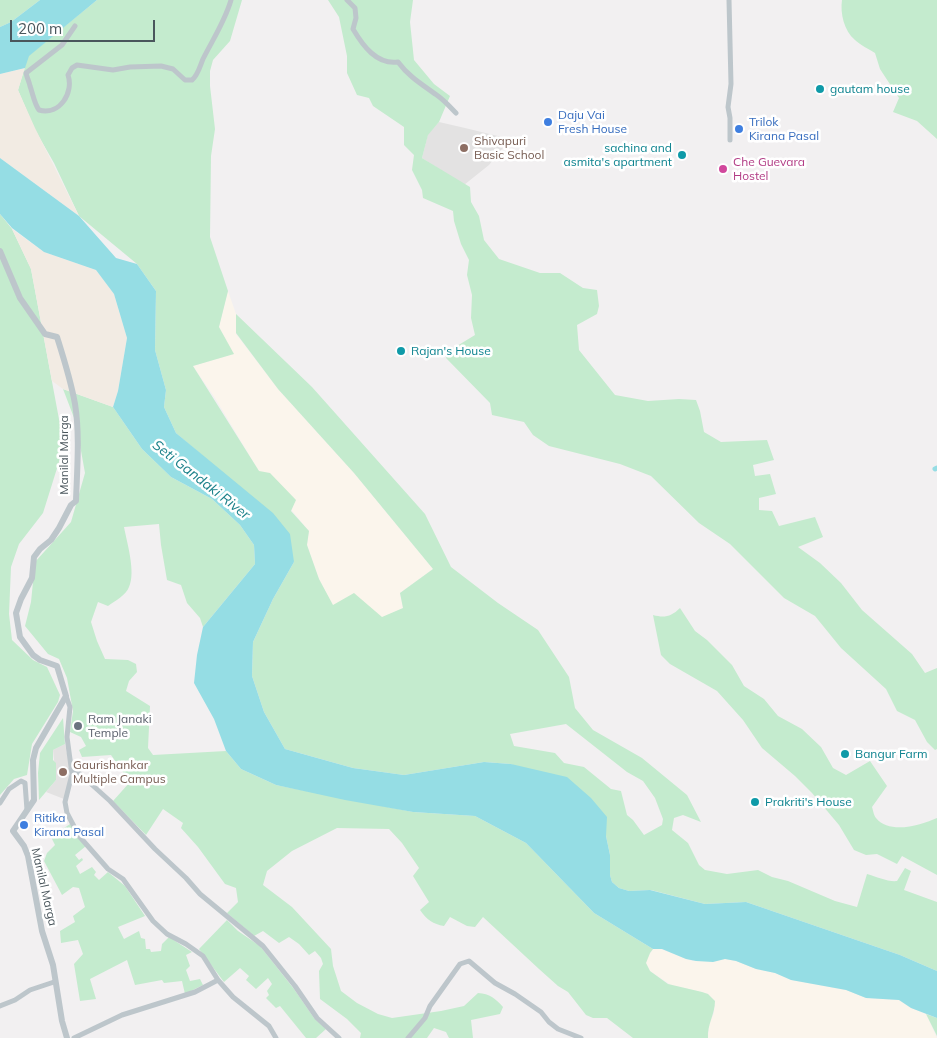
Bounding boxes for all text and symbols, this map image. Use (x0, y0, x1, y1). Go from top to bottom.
scale bar (12, 10, 158, 42)
text: 200 m (18, 19, 62, 38)
place label: gautam house (830, 82, 910, 96)
marker: gautam house (814, 83, 826, 95)
place label: Daju Vai Fresh House (558, 108, 627, 136)
place label: Trilok Kirana Pasal (749, 115, 819, 143)
marker: Daju Vai Fresh House (542, 116, 554, 128)
marker: Trilok Kirana Pasal (733, 123, 745, 135)
place label: Shivapuri Basic School (474, 134, 544, 162)
place label: sachina and asmita's apartment (564, 141, 672, 169)
marker: Shivapuri Basic School (458, 142, 470, 154)
marker: sachina and asmita's apartment (676, 149, 688, 161)
place label: Che Guevara Hostel (733, 155, 805, 183)
marker: Che Guevara Hostel (717, 163, 729, 175)
place label: Rajan's House (411, 344, 491, 358)
marker: Rajan's House (395, 345, 407, 357)
street label: Manilal Marga (57, 415, 71, 495)
water label: Seti Gandaki River (149, 437, 253, 523)
place label: Ram Janaki Temple (88, 712, 152, 740)
marker: Ram Janaki Temple (72, 720, 84, 732)
place label: Bangur Farm (855, 747, 928, 761)
marker: Bangur Farm (839, 748, 851, 760)
place label: Gaurishankar Multiple Campus (73, 758, 166, 786)
marker: Gaurishankar Multiple Campus (57, 766, 69, 778)
place label: Prakriti's House (765, 795, 852, 809)
marker: Prakriti's House (749, 796, 761, 808)
place label: Ritika Kirana Pasal (34, 811, 104, 839)
marker: Ritika Kirana Pasal (18, 819, 30, 831)
street label: Manilal Marga (28, 847, 60, 927)

